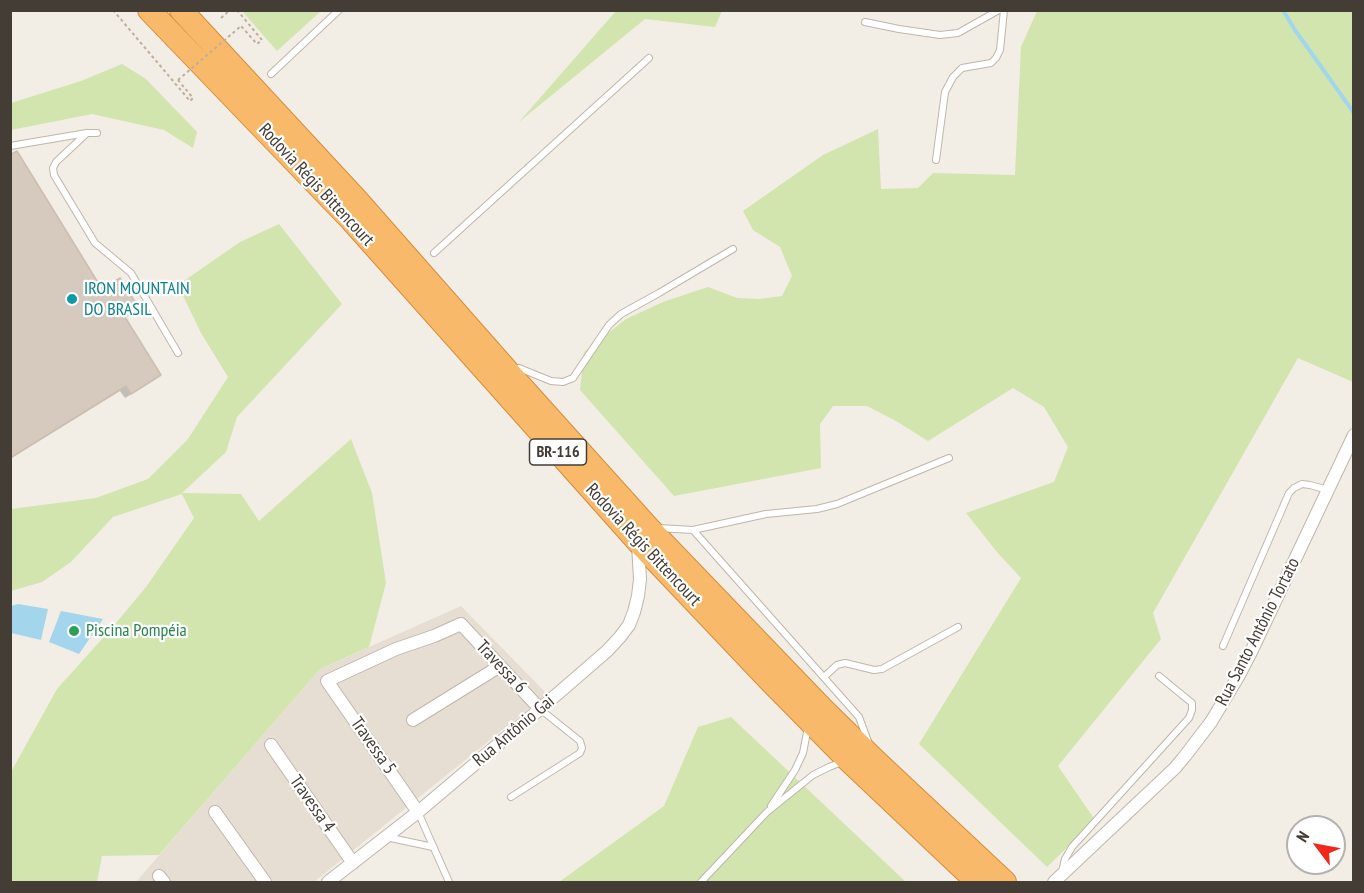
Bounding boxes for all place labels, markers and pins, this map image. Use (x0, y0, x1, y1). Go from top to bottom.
place label: IRON MOUNTAIN DO BRASIL (84, 278, 190, 320)
marker: IRON MOUNTAIN DO BRASIL (65, 292, 79, 306)
place label: Piscina Pompéia (86, 620, 187, 642)
marker: Piscina Pompéia (67, 624, 81, 638)

